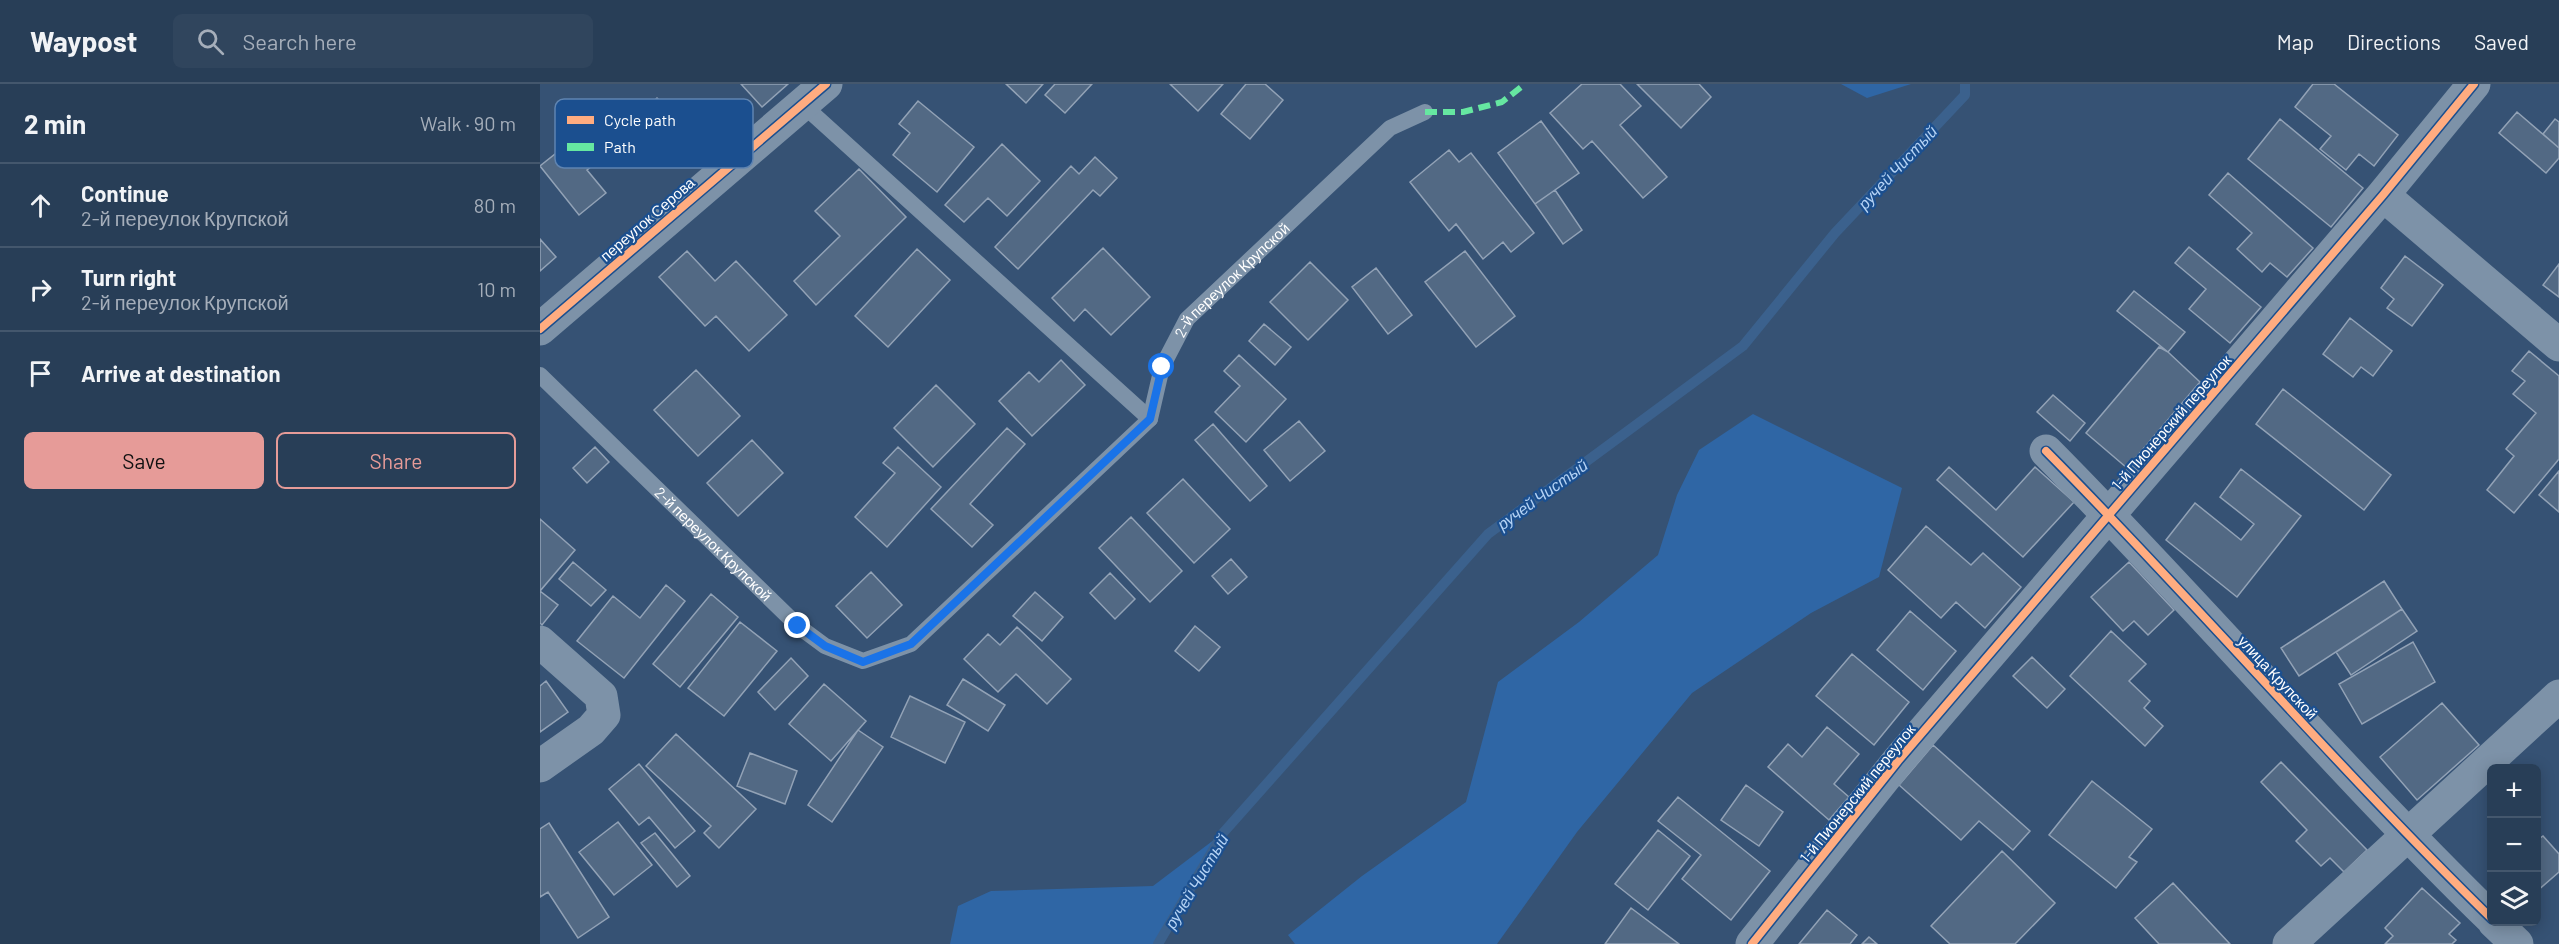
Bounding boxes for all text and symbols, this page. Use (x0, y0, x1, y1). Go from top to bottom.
search box (173, 14, 593, 68)
text: Waypost (30, 24, 137, 58)
icon: search (194, 25, 227, 58)
text: Search here (242, 28, 357, 54)
text: Map (2277, 29, 2314, 54)
text: Directions (2347, 29, 2441, 54)
text: Saved (2474, 29, 2529, 54)
legend (555, 99, 753, 168)
text: 2 min (24, 108, 86, 139)
text: Cycle path (604, 110, 676, 129)
text: Walk · 90 m (420, 111, 516, 135)
water label: ручей Чистый (1853, 121, 1941, 213)
text: Path (604, 137, 636, 156)
street label: переулок Серова (596, 173, 698, 265)
text: Continue (81, 180, 169, 206)
icon: ahead (24, 189, 57, 222)
text: 80 m (474, 193, 516, 217)
text: 2-й переулок Крупской (81, 206, 289, 230)
street label: 2-й переулок Крупской (1170, 219, 1293, 340)
text: Turn right (81, 264, 176, 290)
icon: right (24, 273, 57, 306)
text: 10 m (477, 277, 516, 301)
text: 2-й переулок Крупской (81, 290, 289, 314)
street label: 1-й Пионерский переулок (2108, 351, 2235, 493)
route start (1148, 353, 1174, 379)
icon: arrive (24, 357, 57, 390)
text: Arrive at destination (81, 360, 280, 386)
button: Save (24, 432, 264, 489)
button: Share (276, 432, 516, 489)
water label: ручей Чистый (1492, 455, 1591, 534)
street label: 2-й переулок Крупской (651, 483, 776, 605)
route end (784, 612, 810, 638)
street label: улица Крупской (2235, 631, 2321, 723)
street label: 1-й Пионерский переулок (1796, 720, 1919, 866)
map controls (2487, 764, 2541, 926)
button: + (2487, 764, 2541, 818)
button: − (2487, 818, 2541, 872)
water label: ручей Чистый (1160, 830, 1232, 933)
button: layers (2487, 872, 2541, 926)

